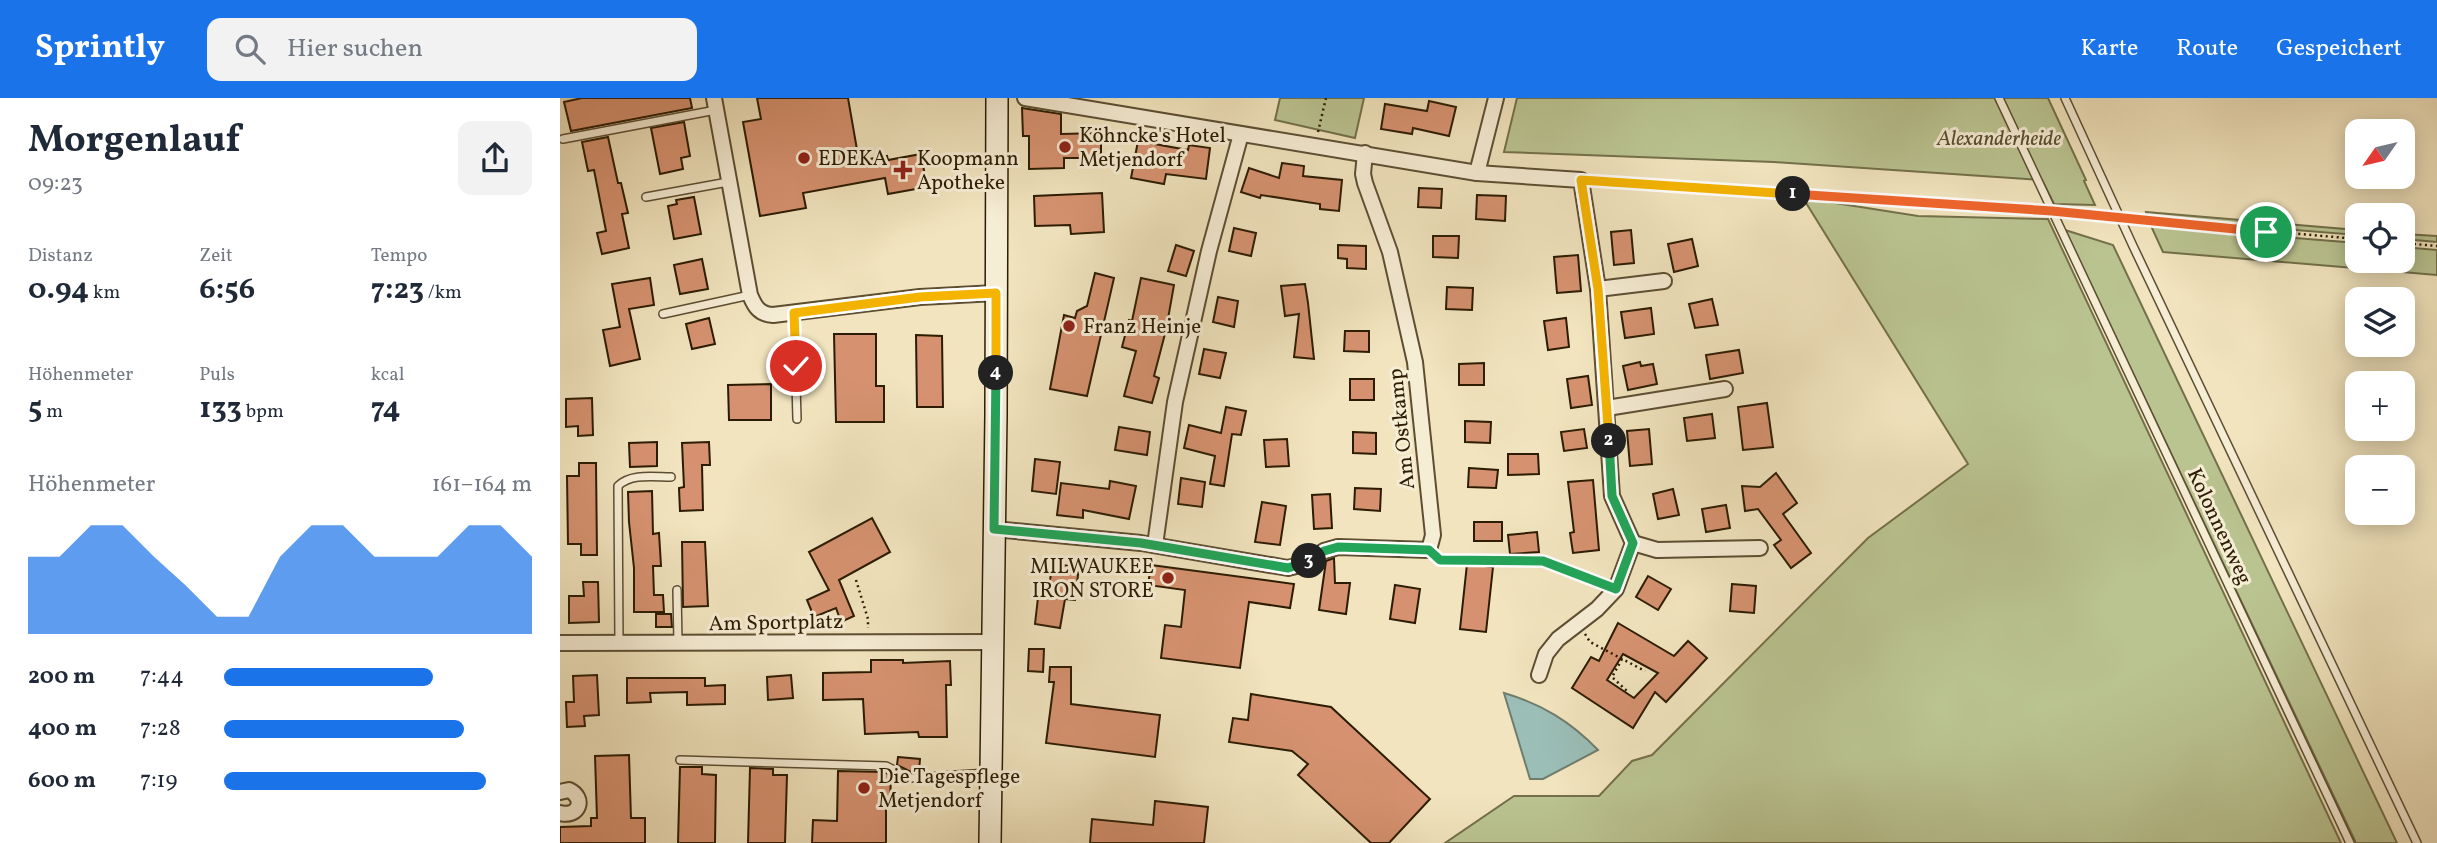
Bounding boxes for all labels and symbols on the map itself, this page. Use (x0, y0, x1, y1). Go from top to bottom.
north arrow (2345, 119, 2415, 189)
place label: Köhncke's Hotel Metjendorf (1079, 122, 1226, 175)
park label: Alexanderheide (1936, 125, 2061, 154)
marker: Köhncke's Hotel Metjendorf (1057, 139, 1073, 155)
place label: EDEKA (818, 145, 888, 174)
place label: Koopmann Apotheke (917, 145, 1019, 198)
marker: EDEKA (796, 150, 812, 166)
marker: Koopmann Apotheke (895, 162, 911, 178)
pin: 1 (1776, 176, 1810, 212)
pin (2236, 202, 2296, 262)
place label: Franz Heinje (1083, 313, 1201, 342)
marker: Franz Heinje (1061, 318, 1077, 334)
pin (766, 336, 826, 396)
pin: 4 (978, 356, 1013, 390)
street label: Am Ostkamp (1382, 367, 1423, 491)
pin: 2 (1592, 424, 1626, 458)
street label: Kolonnenweg (2179, 464, 2258, 590)
pin: 3 (1292, 544, 1326, 578)
place label: MILWAUKEE IRON STORE (1030, 553, 1154, 606)
marker: MILWAUKEE IRON STORE (1160, 570, 1176, 586)
street label: Am Sportplatz (708, 608, 844, 639)
place label: Die Tagespflege Metjendorf (878, 763, 1020, 816)
marker: Die Tagespflege Metjendorf (856, 780, 872, 796)

